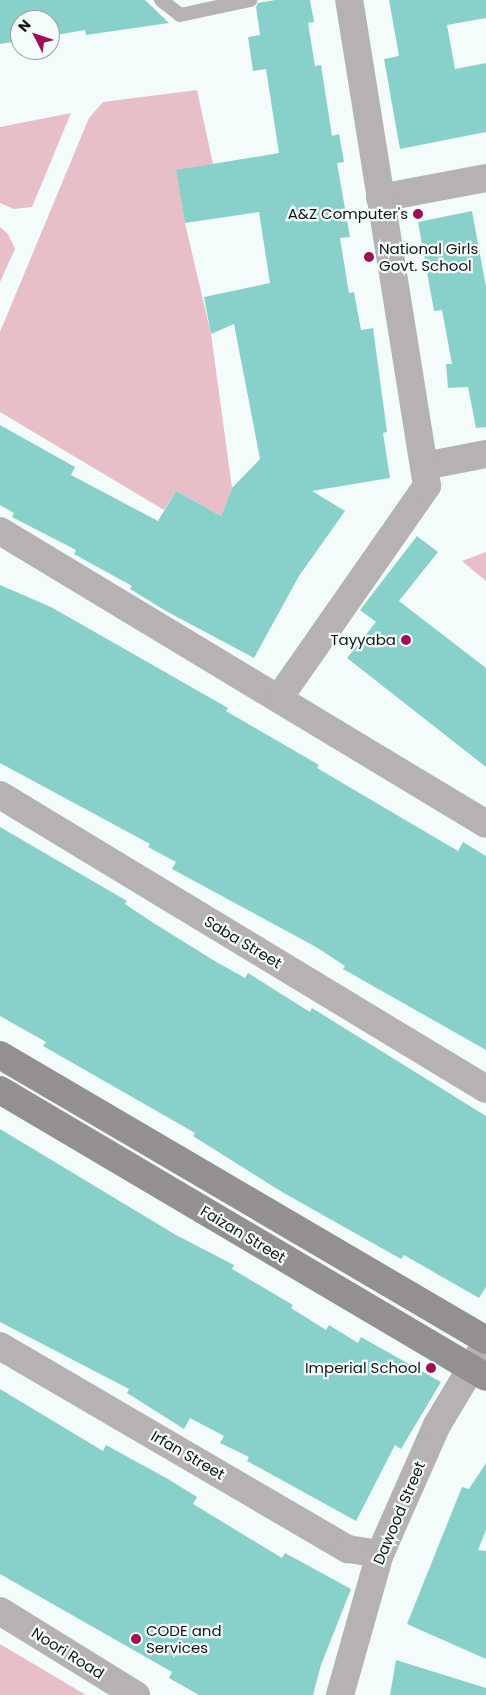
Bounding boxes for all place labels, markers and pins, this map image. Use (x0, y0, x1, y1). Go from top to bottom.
place label: A&Z Computer's (288, 205, 408, 223)
marker: A&Z Computer's (412, 208, 424, 220)
place label: National Girls Govt. School (379, 239, 478, 274)
marker: National Girls Govt. School (363, 251, 375, 263)
place label: Tayyaba (330, 631, 396, 649)
marker: Tayyaba (400, 634, 412, 646)
place label: Imperial School (305, 1359, 421, 1377)
marker: Imperial School (425, 1362, 437, 1374)
place label: CODE and Services (146, 1621, 222, 1656)
marker: CODE and Services (130, 1633, 142, 1645)

